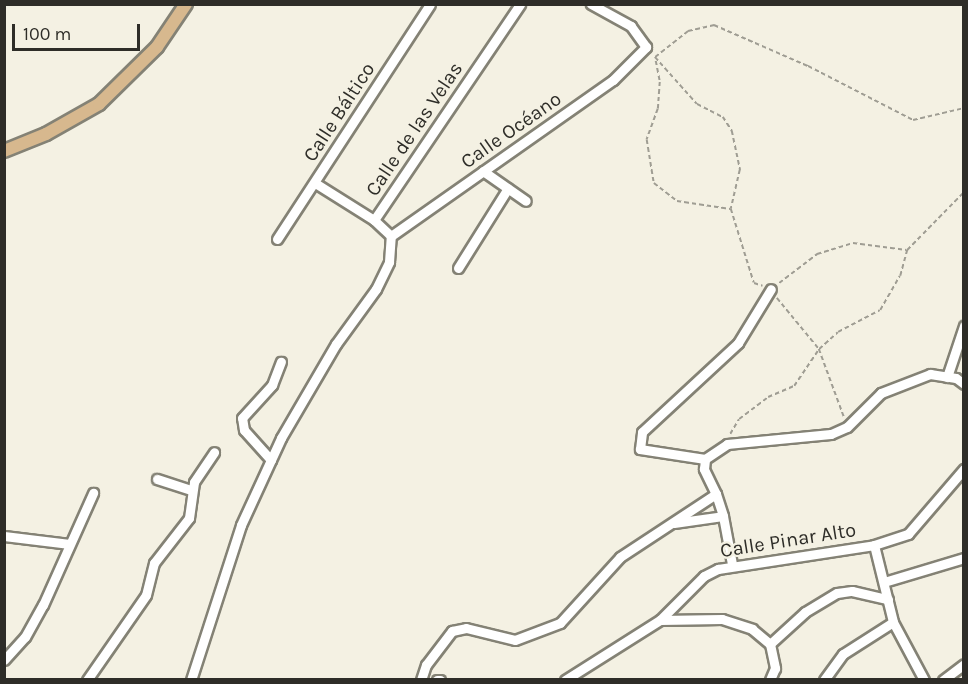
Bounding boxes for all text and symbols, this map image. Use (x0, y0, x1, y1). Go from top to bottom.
scale bar (15, 12, 142, 50)
text: 100 m (23, 23, 71, 45)
street label: Calle Báltico (298, 58, 380, 166)
street label: Calle de las Velas (360, 58, 468, 200)
street label: Calle Océano (456, 87, 566, 173)
street label: Calle Pinar Alto (718, 517, 858, 563)

